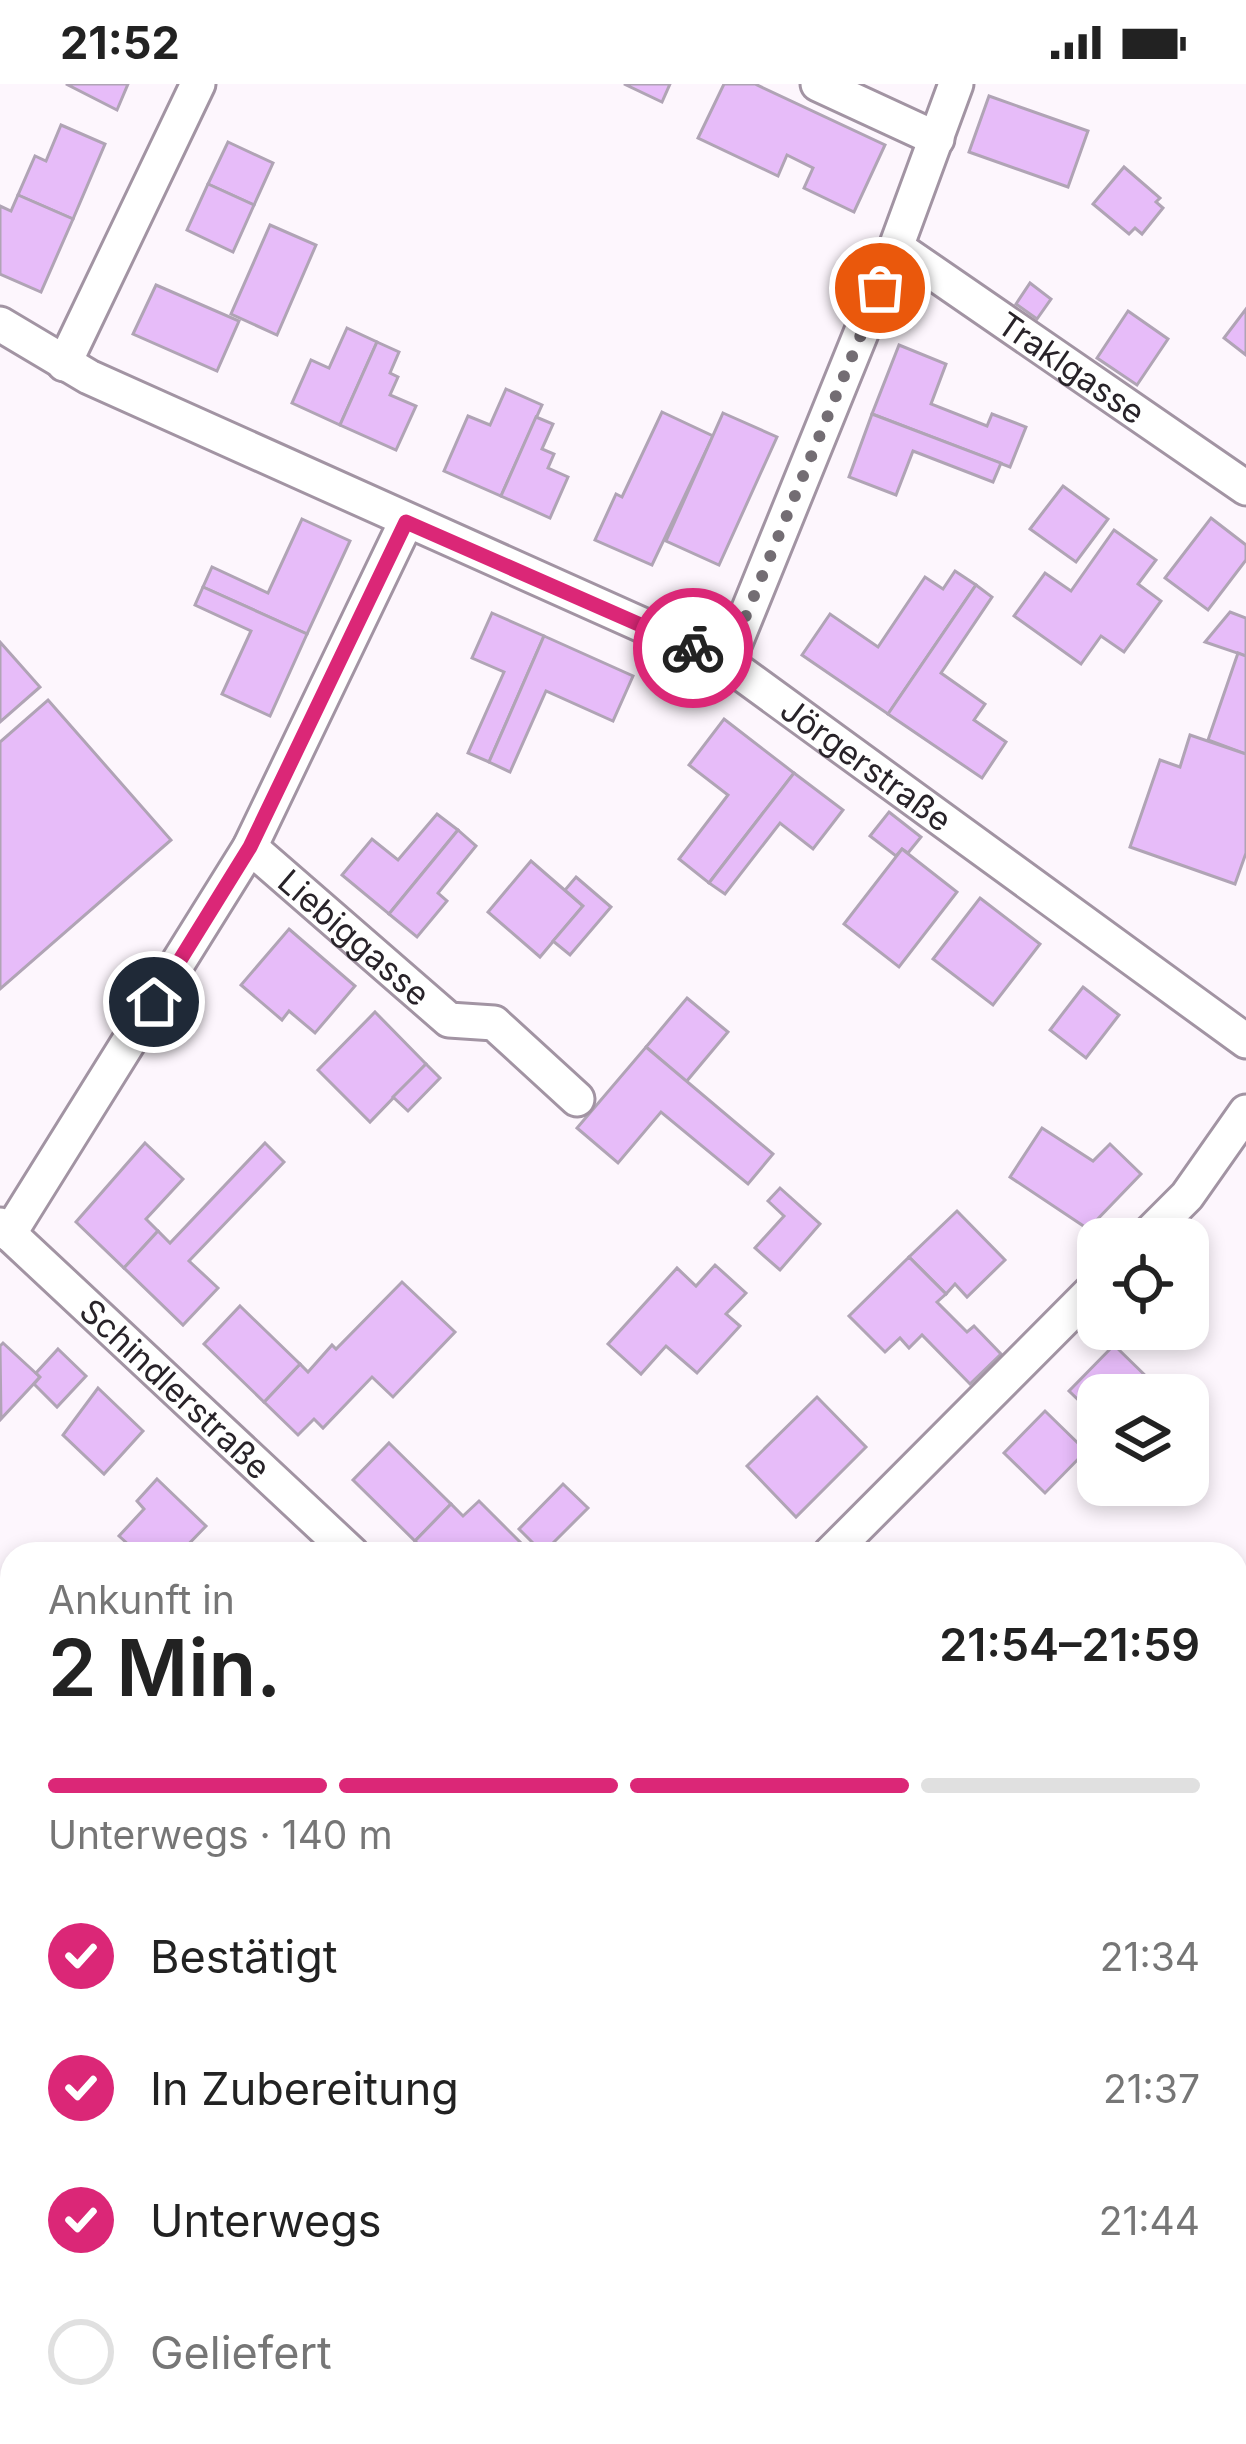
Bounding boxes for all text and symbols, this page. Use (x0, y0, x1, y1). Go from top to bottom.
text: 21:52 (60, 15, 180, 70)
pin (829, 237, 931, 339)
icon: bag (847, 255, 913, 321)
street label: Traklgasse (990, 303, 1153, 432)
courier (633, 588, 753, 708)
icon: bike (660, 615, 726, 681)
street label: Jörgerstraße (773, 689, 959, 840)
street label: Liebiggasse (270, 861, 438, 1014)
pin (103, 951, 205, 1053)
icon: home (121, 969, 187, 1035)
map controls (1077, 1218, 1209, 1506)
button: locate (1077, 1218, 1209, 1350)
street label: Schindlerstraße (72, 1290, 279, 1487)
button: layers (1077, 1374, 1209, 1506)
text: Ankunft in (48, 1576, 235, 1623)
text: 21:54–21:59 (939, 1617, 1200, 1672)
text: 2 Min. (48, 1620, 281, 1715)
text: Unterwegs · 140 m (48, 1811, 393, 1858)
icon: check (48, 1923, 114, 1989)
text: Bestätigt (150, 1929, 338, 1984)
text: 21:34 (1100, 1933, 1200, 1980)
icon: check (48, 2055, 114, 2121)
text: In Zubereitung (150, 2061, 459, 2116)
text: 21:37 (1103, 2065, 1200, 2112)
icon: check (48, 2187, 114, 2253)
text: Unterwegs (150, 2193, 382, 2248)
text: 21:44 (1099, 2197, 1200, 2244)
text: Geliefert (150, 2325, 332, 2380)

